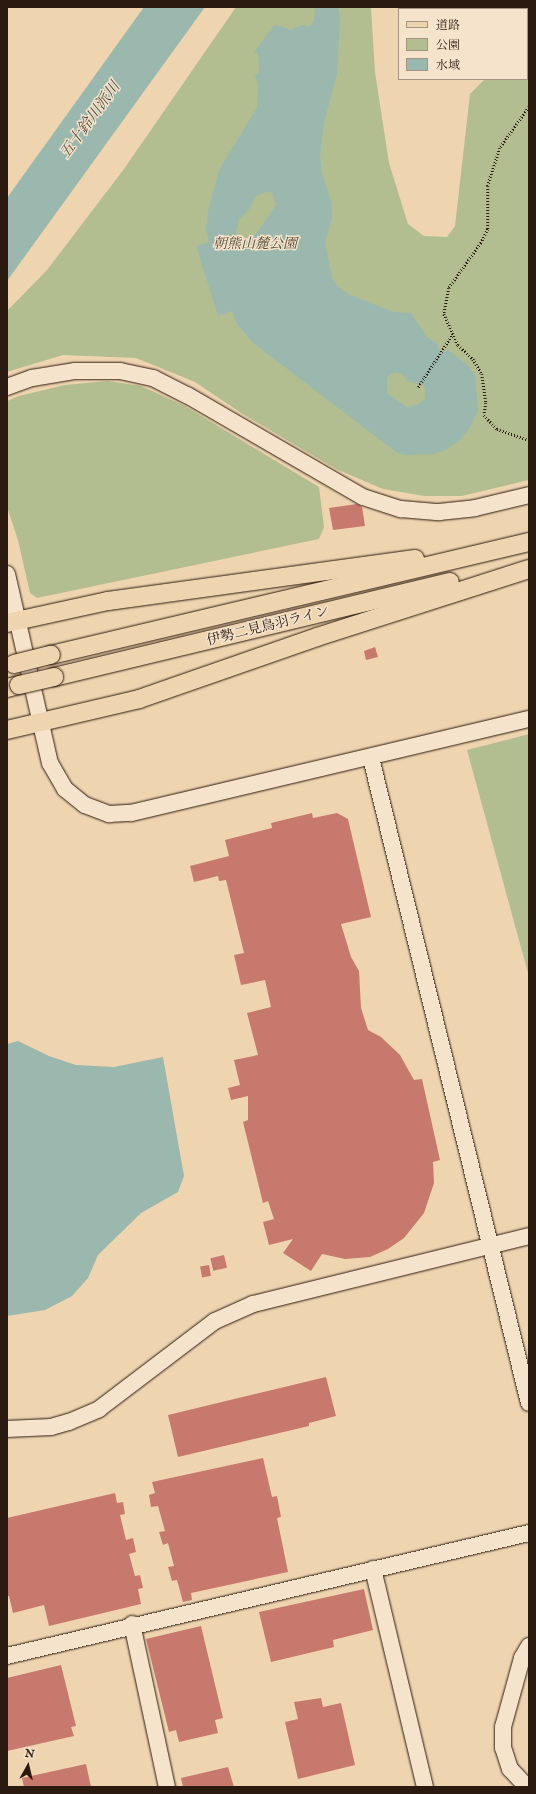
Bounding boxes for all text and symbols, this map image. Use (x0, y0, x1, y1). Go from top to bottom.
legend (398, 8, 528, 80)
text: 道路 (436, 18, 460, 33)
text: 公園 (436, 38, 460, 53)
text: 水域 (436, 58, 460, 73)
water label: 五十鈴川派川 (56, 78, 124, 162)
park label: 朝熊山麓公園 (213, 236, 297, 252)
street label: 伊勢二見鳥羽ライン (205, 603, 331, 649)
north arrow (8, 1746, 48, 1786)
text: N (24, 1747, 35, 1762)

